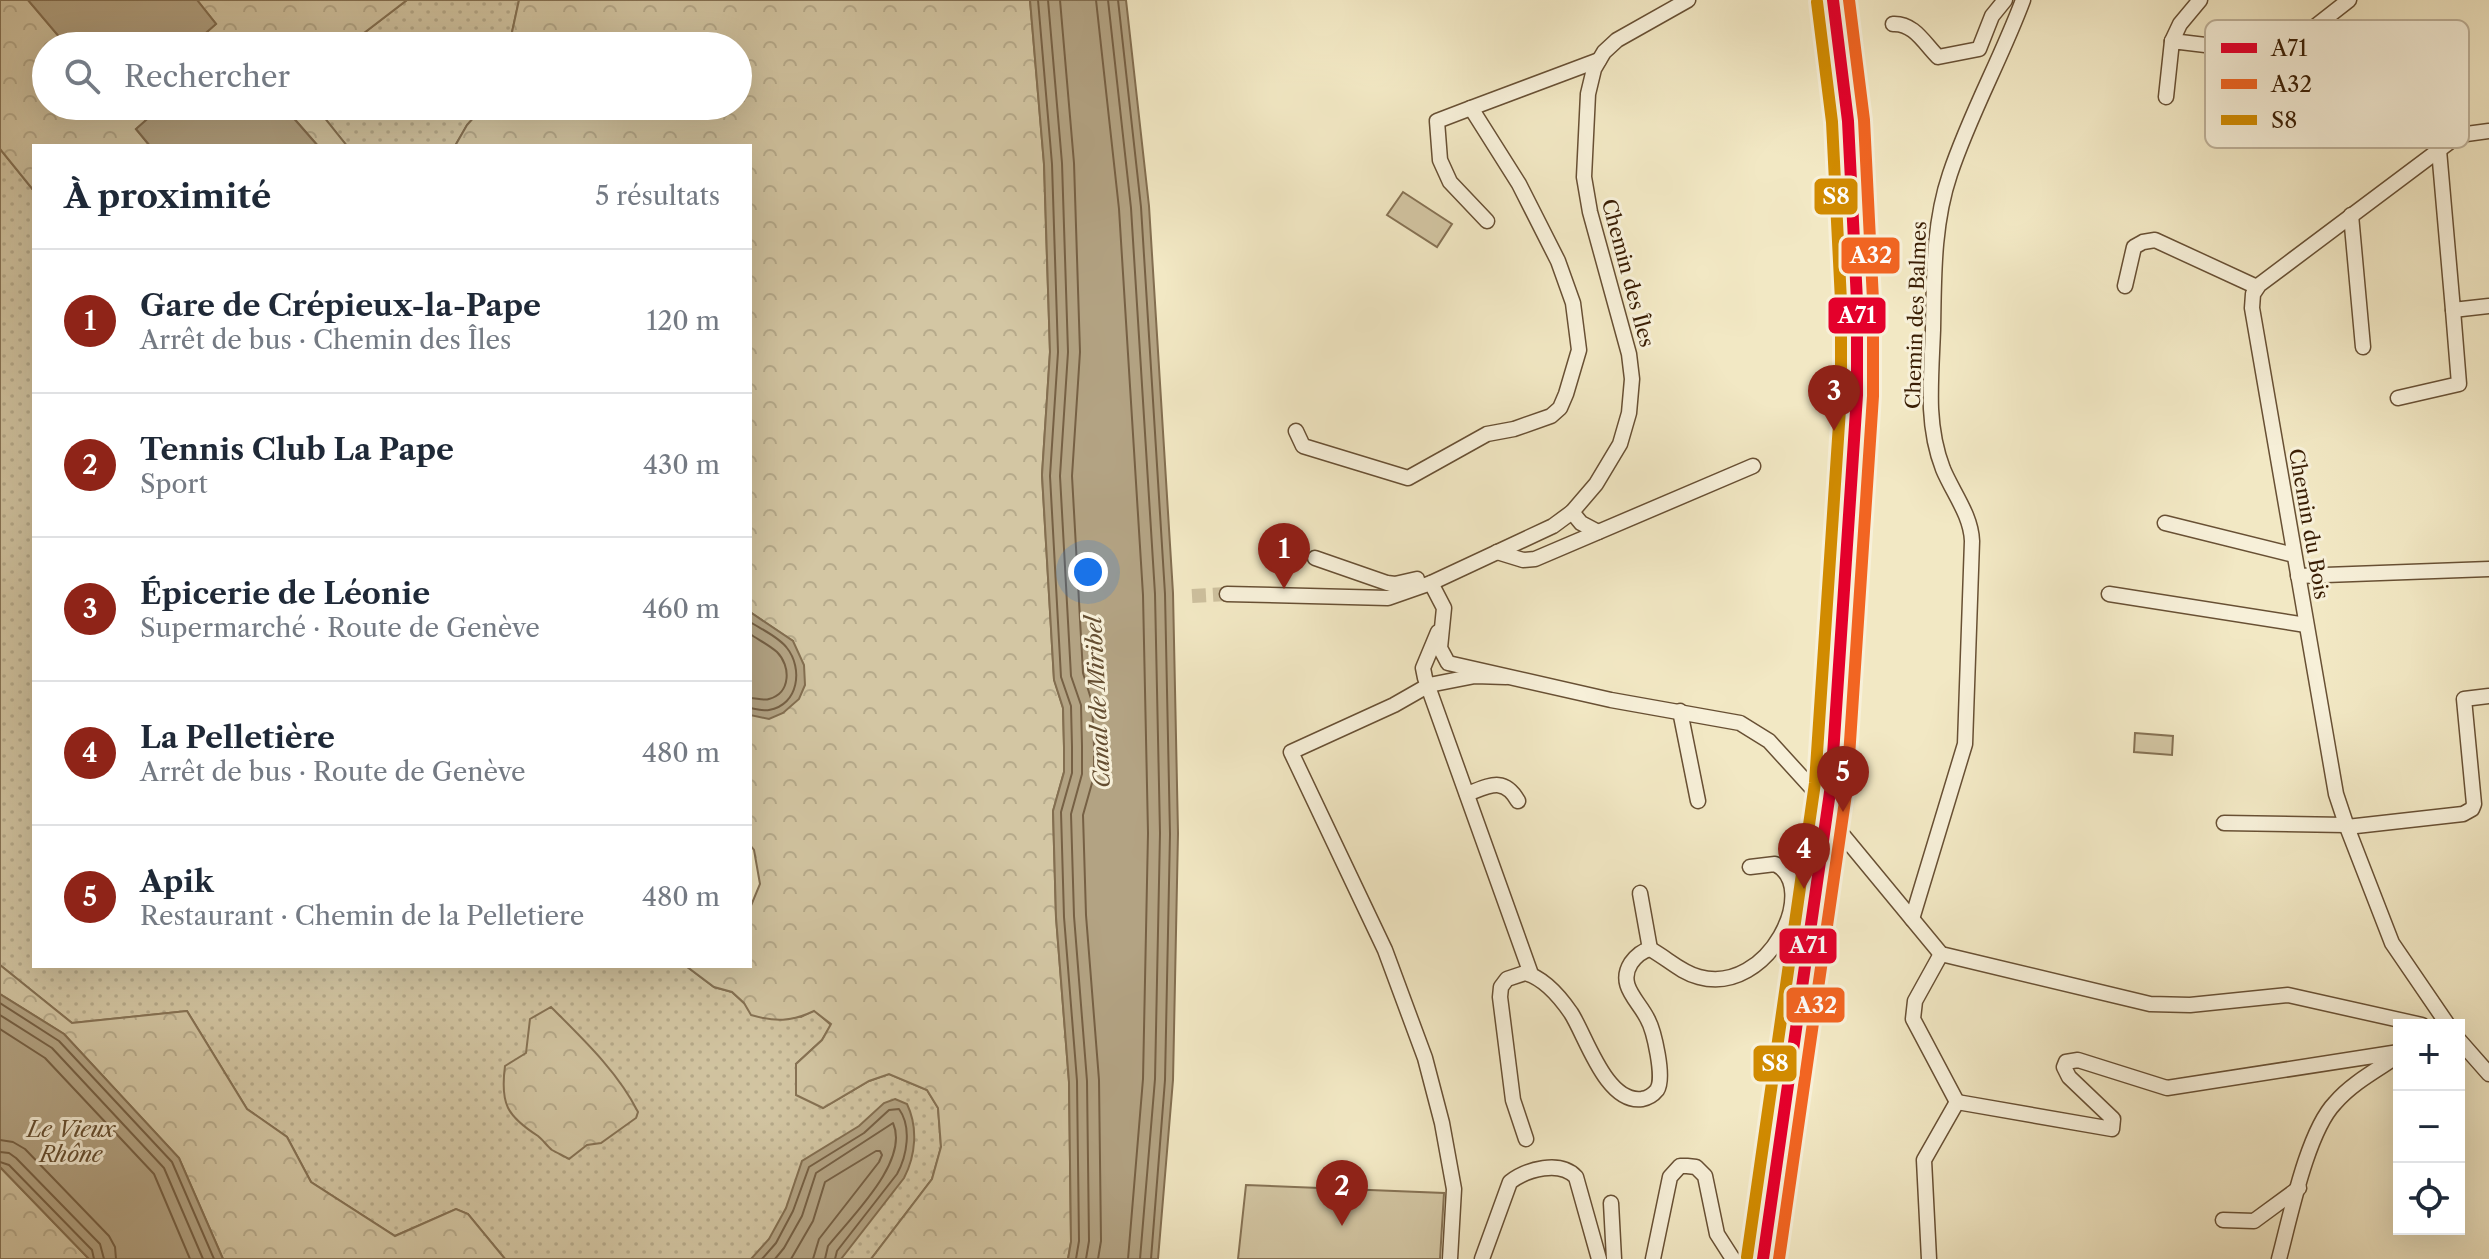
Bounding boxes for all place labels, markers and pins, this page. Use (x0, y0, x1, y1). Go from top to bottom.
pin: 3 (1808, 365, 1860, 431)
pin: 1 (1258, 523, 1310, 589)
pin: 5 (1817, 746, 1869, 812)
pin: 4 (1778, 823, 1830, 889)
pin: 2 (1316, 1160, 1368, 1226)

